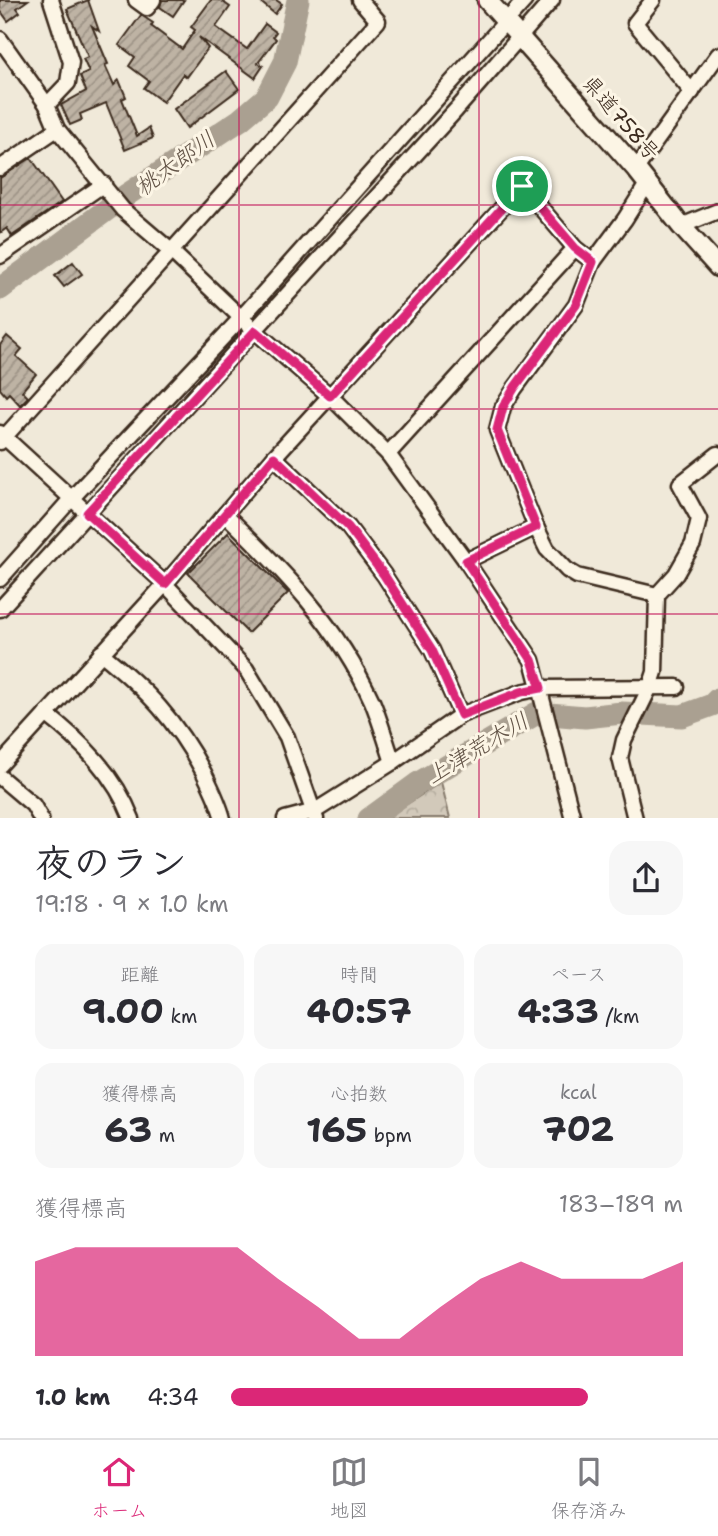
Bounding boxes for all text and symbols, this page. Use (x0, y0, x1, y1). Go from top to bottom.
street label: 県道758号 (576, 70, 666, 166)
water label: 桃太郎川 (129, 124, 221, 202)
pin (492, 156, 552, 216)
icon: arrive (503, 167, 541, 205)
water label: 上津荒木川 (420, 706, 534, 790)
text: 夜のラン (35, 837, 187, 888)
button: share (609, 841, 683, 915)
text: 19:18 · 9 × 1.0 km (35, 889, 229, 919)
text: 距離 (121, 962, 159, 987)
text: 時間 (340, 962, 378, 987)
text: ペース (550, 962, 606, 987)
text: 9.00 (82, 987, 164, 1034)
text: 40:57 (306, 987, 412, 1034)
text: 4:33 (517, 987, 599, 1034)
text: km (164, 1004, 197, 1029)
text: /km (599, 1004, 639, 1029)
text: kcal (560, 1080, 597, 1105)
text: 獲得標高 (102, 1081, 178, 1106)
text: 心拍数 (330, 1081, 388, 1106)
text: 702 (542, 1105, 614, 1152)
text: 63 (104, 1106, 152, 1153)
text: 165 (306, 1106, 367, 1153)
text: m (152, 1123, 175, 1148)
text: bpm (367, 1123, 412, 1148)
text: 183–189 m (559, 1189, 683, 1219)
text: 獲得標高 (35, 1193, 127, 1223)
text: 1.0 km (35, 1382, 110, 1412)
text: 4:34 (147, 1382, 199, 1412)
tab: ホーム (91, 1453, 148, 1523)
tab: 地図 (330, 1453, 368, 1523)
tab: 保存済み (551, 1453, 627, 1523)

